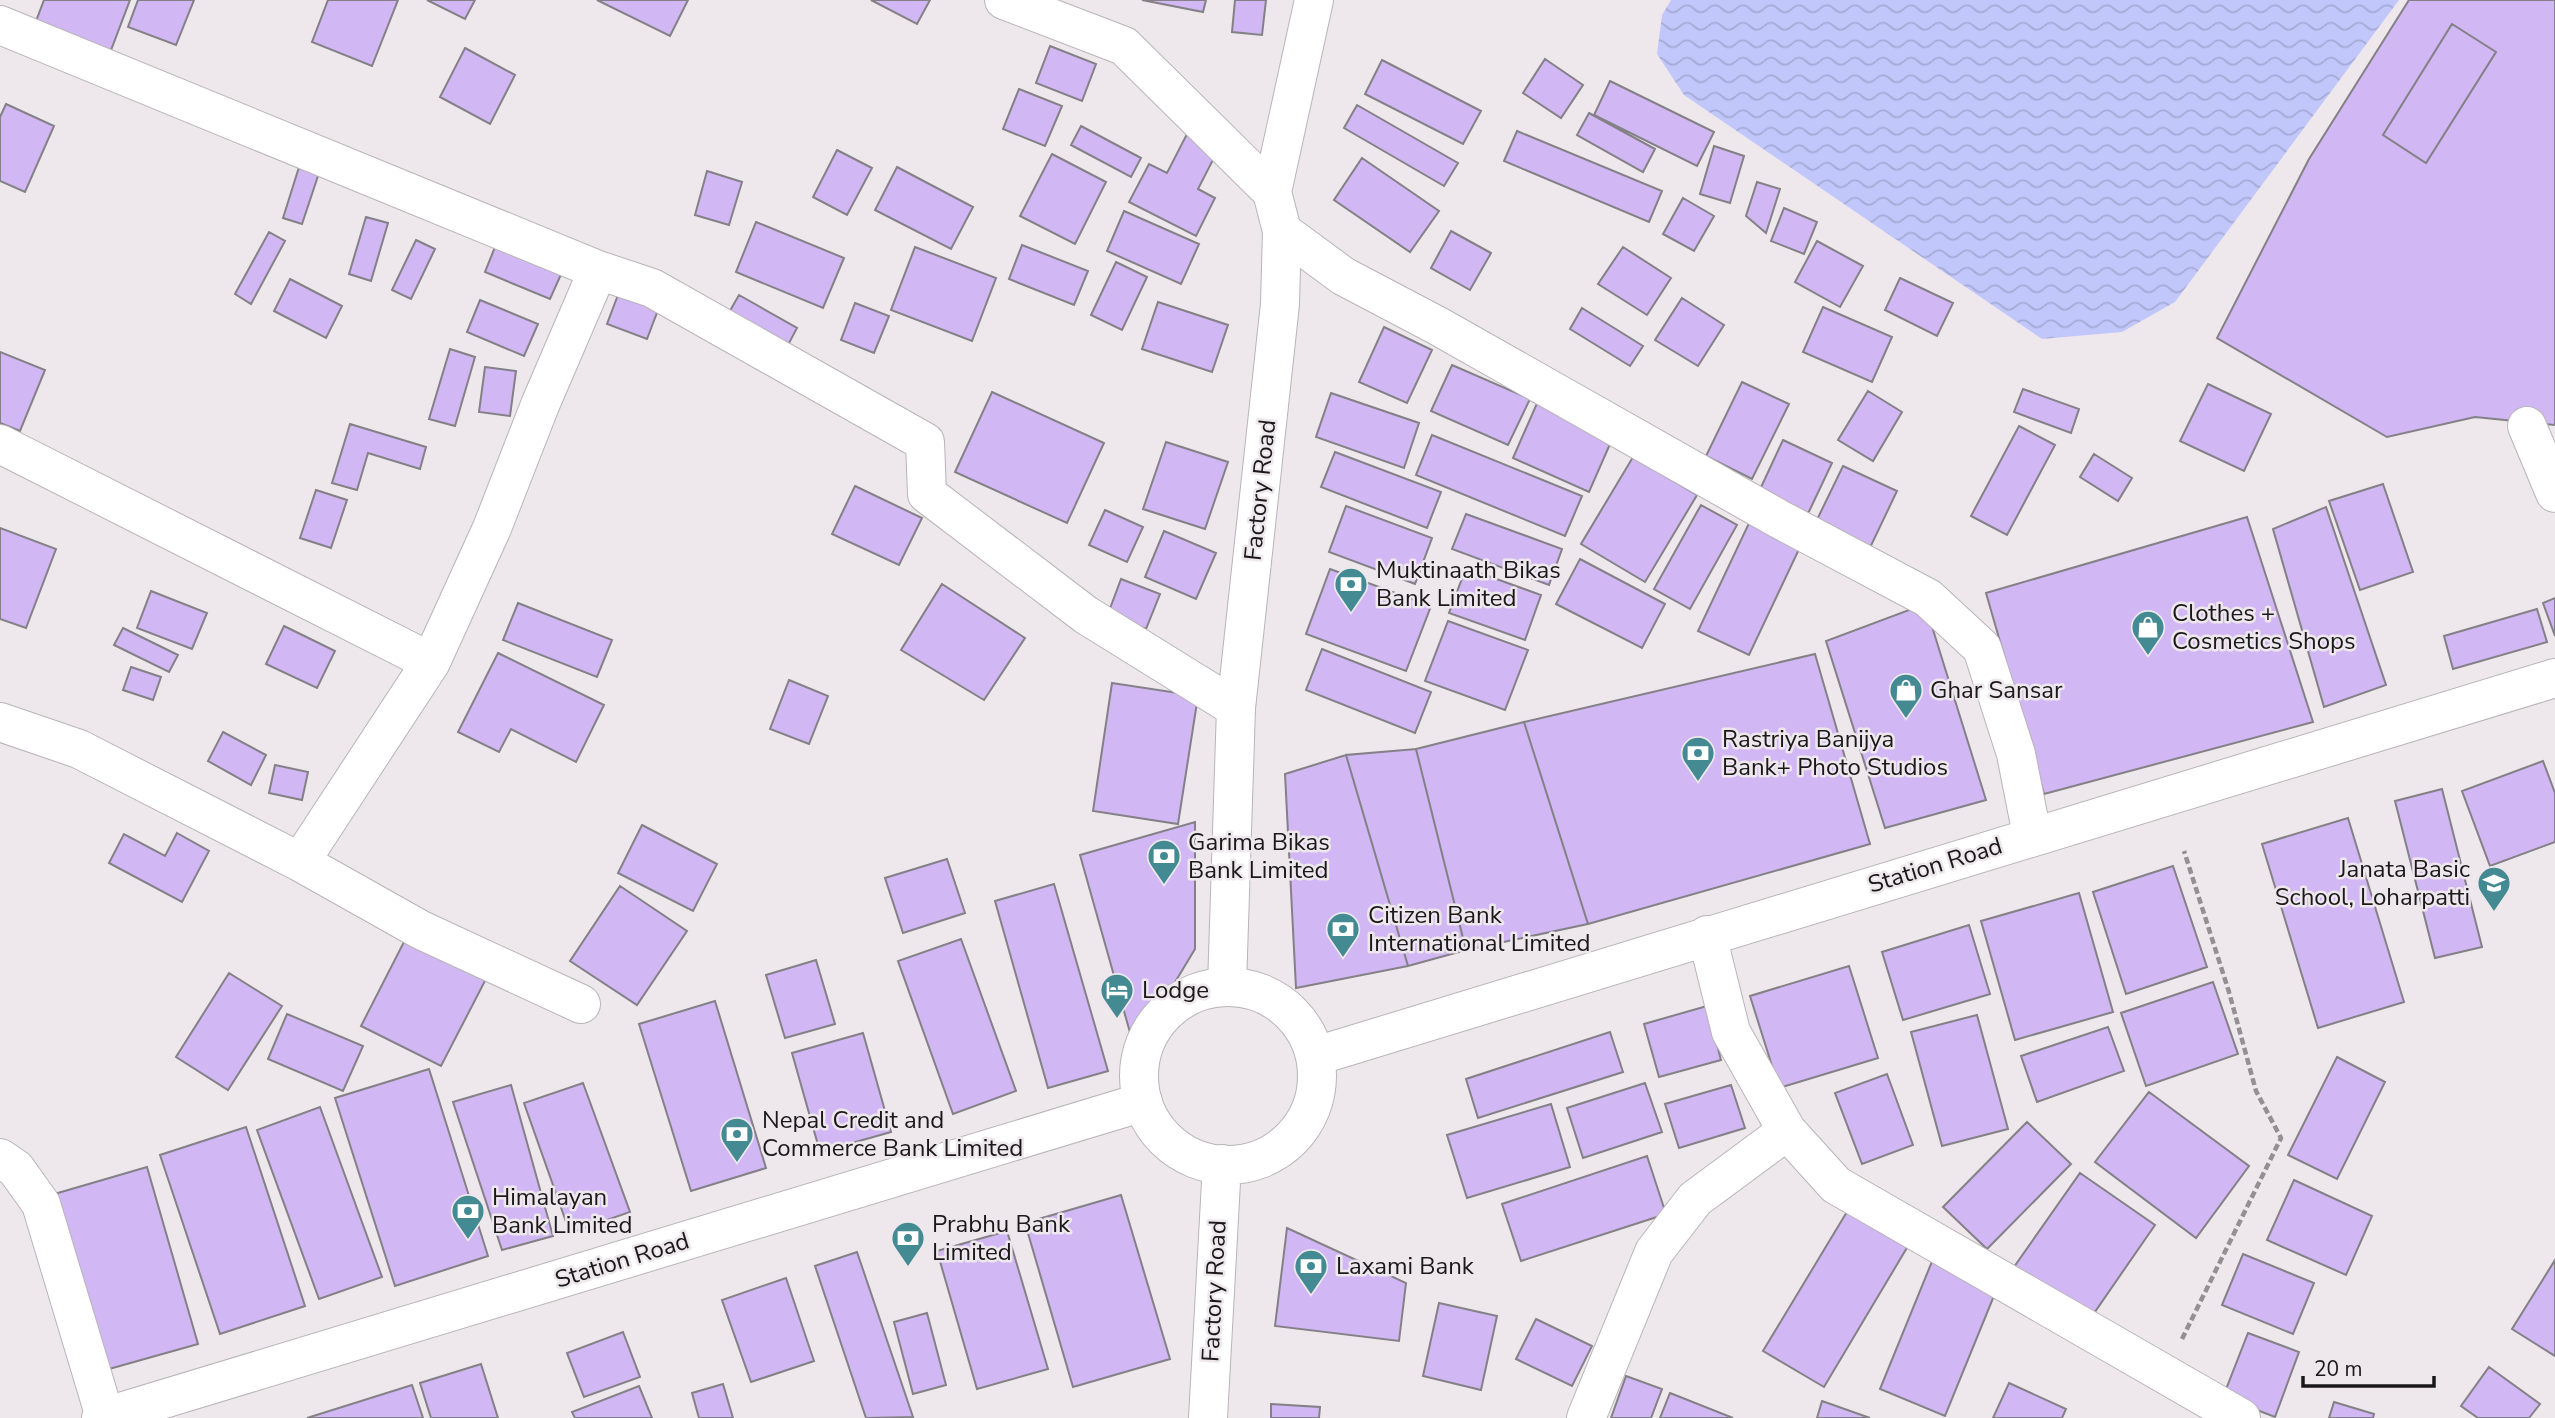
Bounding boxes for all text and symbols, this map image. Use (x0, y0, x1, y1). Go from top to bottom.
street label: Factory Road (1237, 418, 1283, 562)
place label: Muktinaath Bikas Bank Limited (1376, 554, 1561, 614)
bank icon: Muktinaath Bikas Bank Limited (1332, 565, 1370, 614)
place label: Clothes + Cosmetics Shops (2172, 597, 2356, 657)
shop icon: Clothes + Cosmetics Shops (2129, 608, 2167, 657)
shop icon: Ghar Sansar (1887, 671, 1925, 720)
place label: Ghar Sansar (1930, 674, 2063, 706)
place label: Rastriya Banijya Bank+ Photo Studios (1722, 723, 1948, 783)
bank icon: Rastriya Banijya Bank+ Photo Studios (1679, 734, 1717, 783)
place label: Garima Bikas Bank Limited (1188, 826, 1330, 886)
street label: Station Road (1864, 829, 2006, 901)
bank icon: Garima Bikas Bank Limited (1145, 837, 1183, 886)
place label: Janata Basic School, Loharpatti (2275, 853, 2470, 913)
school or university icon: Janata Basic School, Loharpatti (2475, 864, 2513, 913)
place label: Citizen Bank International Limited (1368, 899, 1590, 959)
bank icon: Citizen Bank International Limited (1324, 910, 1362, 959)
hotel icon: Lodge (1098, 971, 1136, 1020)
place label: Lodge (1142, 974, 1209, 1006)
place label: Nepal Credit and Commerce Bank Limited (762, 1104, 1023, 1164)
bank icon: Nepal Credit and Commerce Bank Limited (718, 1115, 756, 1164)
place label: Himalayan Bank Limited (492, 1181, 633, 1241)
bank icon: Himalayan Bank Limited (449, 1192, 487, 1241)
place label: Prabhu Bank Limited (932, 1208, 1071, 1268)
bank icon: Prabhu Bank Limited (889, 1219, 927, 1268)
street label: Factory Road (1194, 1219, 1234, 1363)
street label: Station Road (551, 1224, 693, 1296)
bank icon: Laxami Bank (1292, 1247, 1330, 1296)
place label: Laxami Bank (1336, 1250, 1475, 1282)
scale bar (2303, 1344, 2434, 1388)
text: 20 m (2314, 1355, 2363, 1383)

